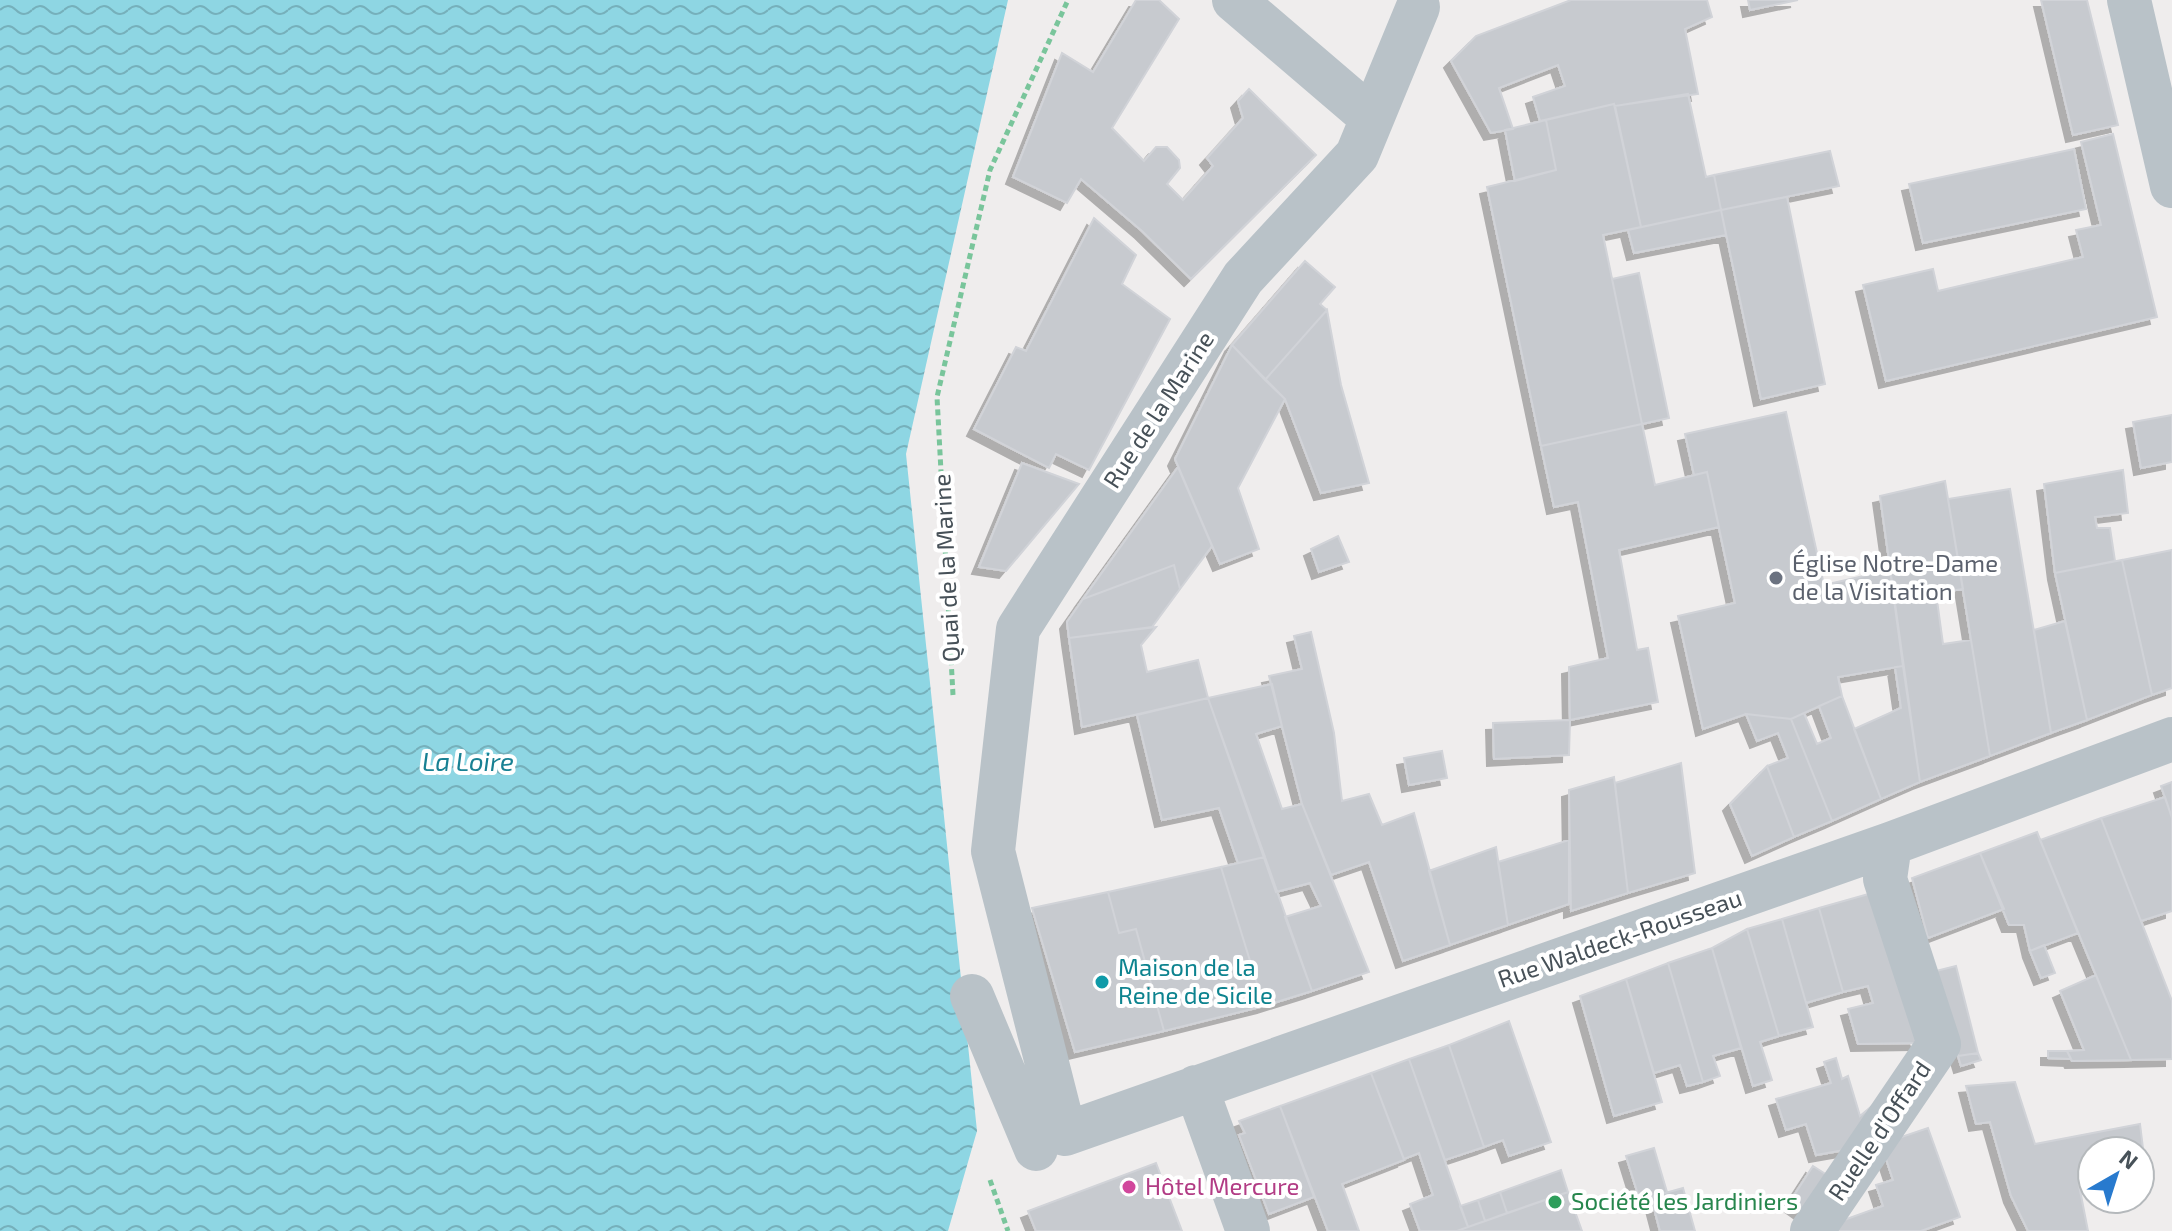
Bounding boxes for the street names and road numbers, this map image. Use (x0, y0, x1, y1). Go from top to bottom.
street label: Rue de la Marine (1096, 325, 1219, 493)
street label: Quai de la Marine (926, 473, 965, 663)
street label: Rue Waldeck-Rousseau (1494, 882, 1745, 993)
street label: Ruelle d'Offard (1821, 1055, 1936, 1205)

